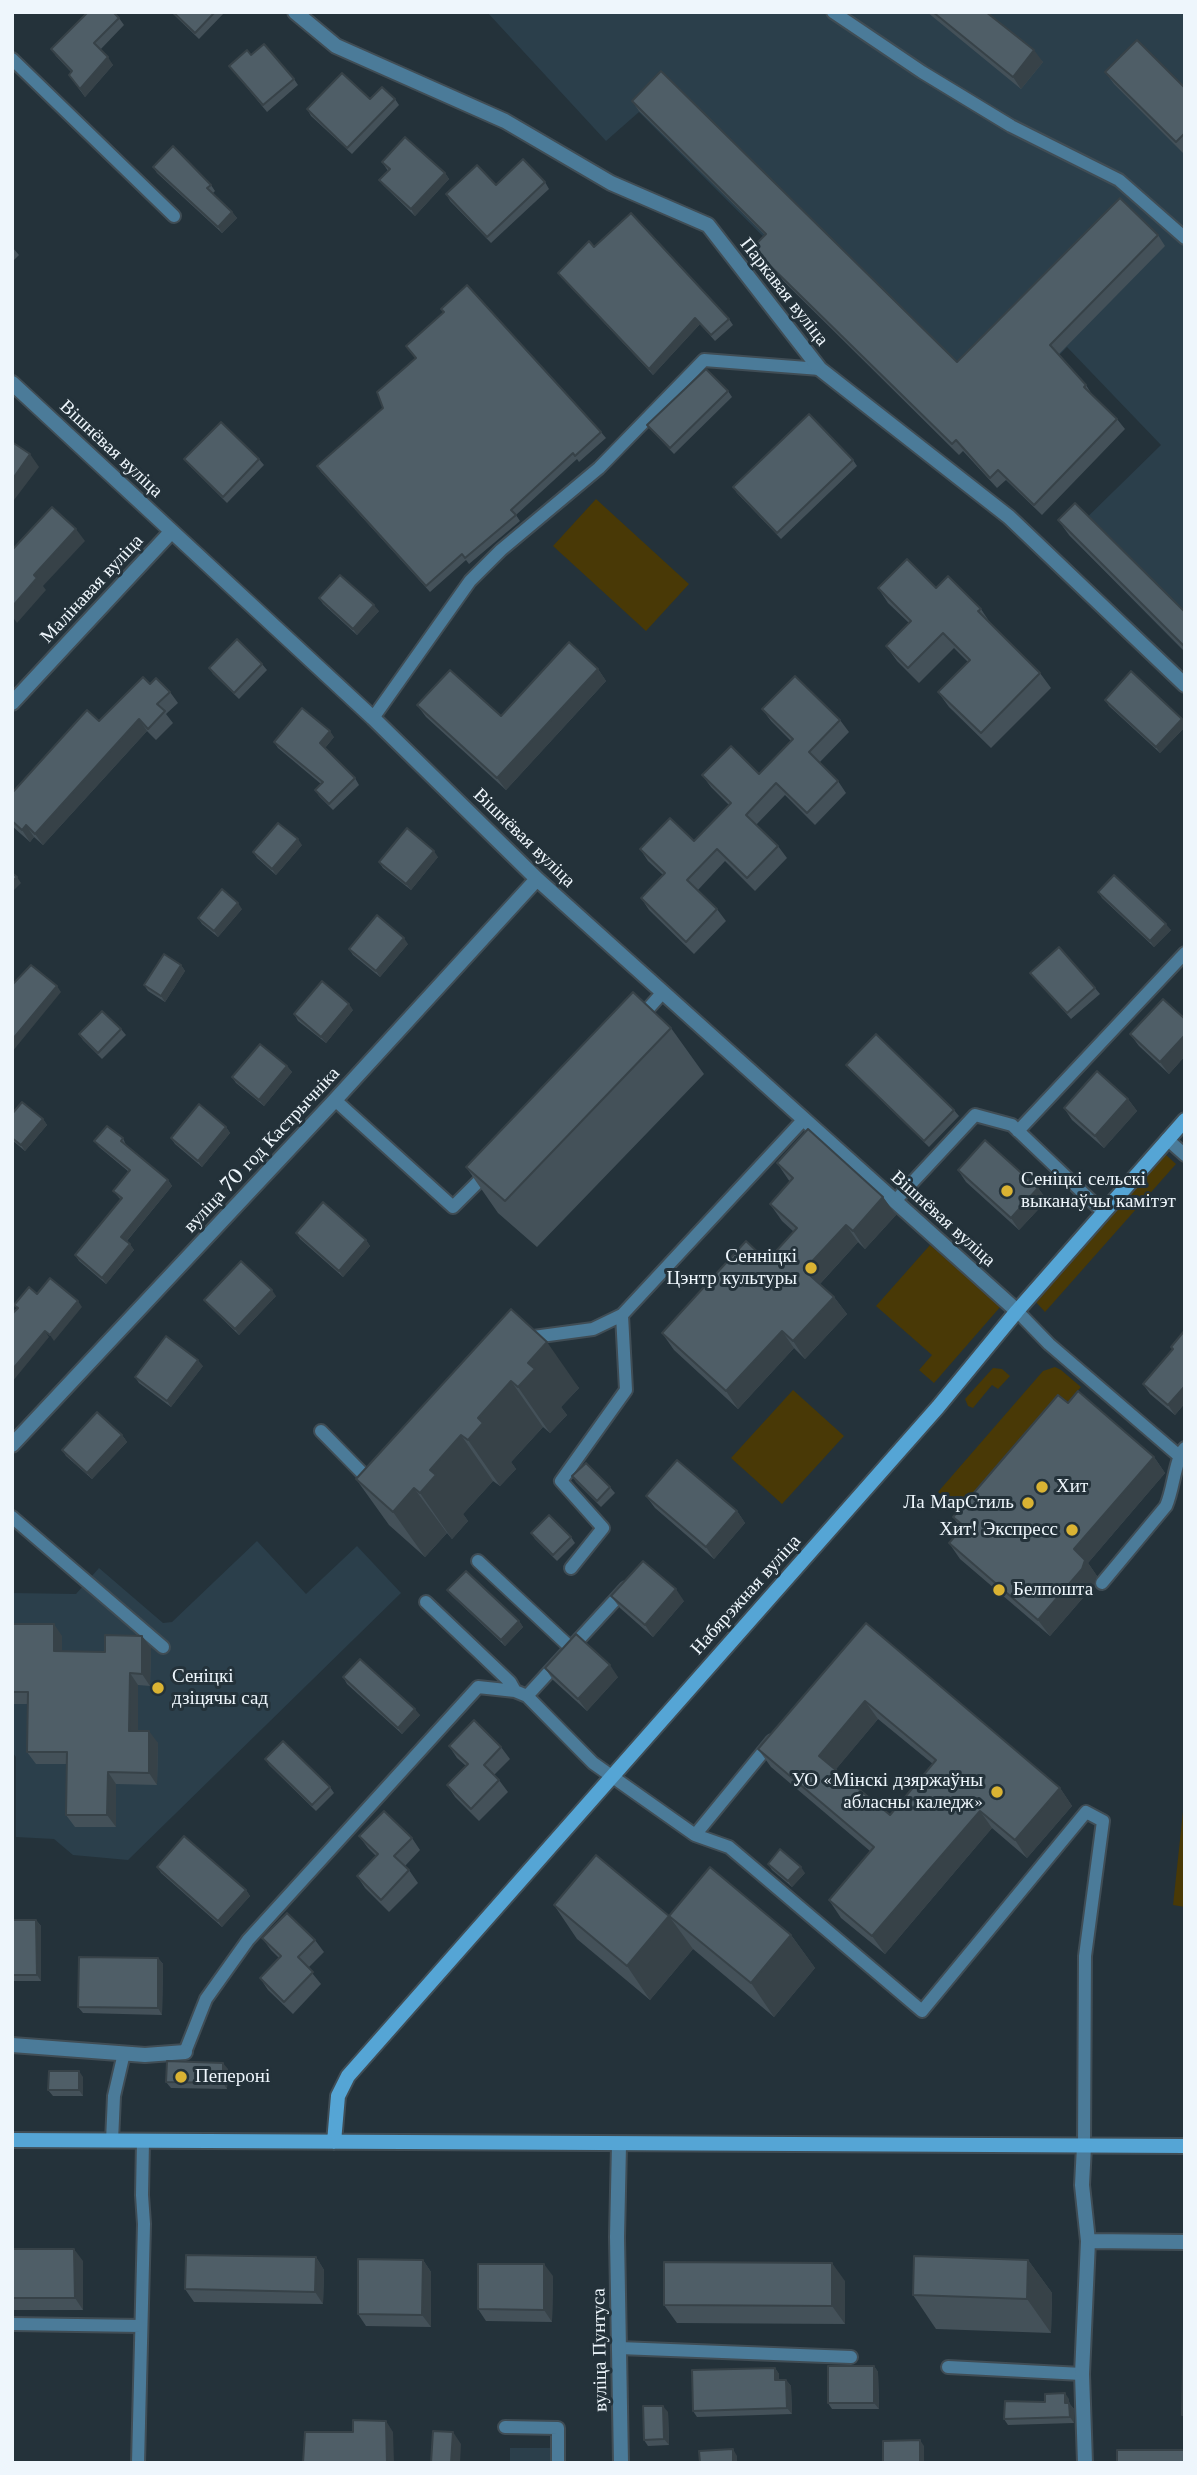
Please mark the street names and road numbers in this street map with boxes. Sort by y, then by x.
street label: Паркавая вуліца [735,233,833,351]
street label: Вішнёвая вуліца [55,395,167,503]
street label: Малінавая вуліца [36,530,148,648]
street label: Вішнёвая вуліца [468,784,580,892]
street label: вуліца 70 год Кастрычніка [179,1062,345,1238]
street label: Вішнёвая вуліца [886,1166,1000,1272]
street label: Набярэжная вуліца [686,1530,806,1660]
street label: вуліца Пунтуса [588,2288,612,2412]

